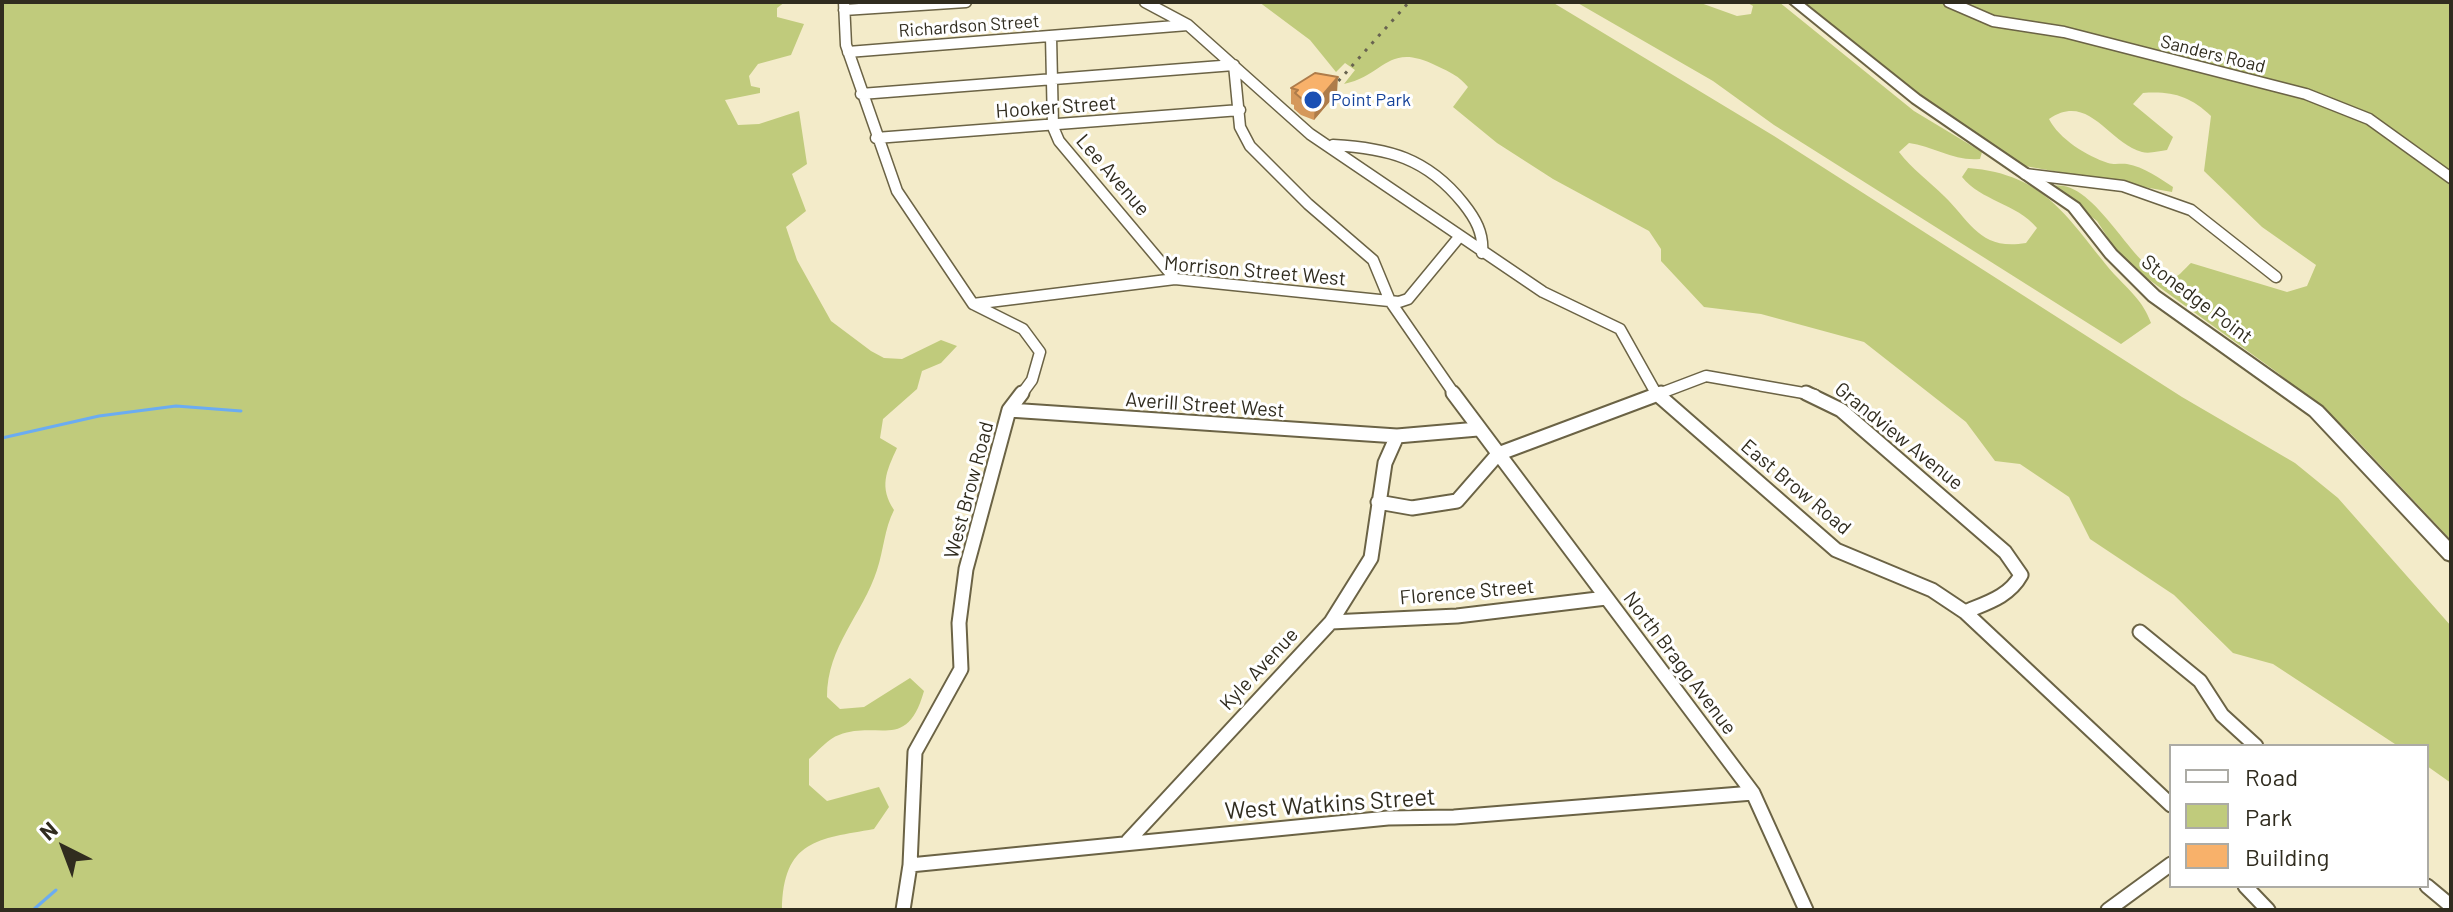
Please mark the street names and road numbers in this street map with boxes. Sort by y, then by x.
street label: Richardson Street [898,10,1040,42]
street label: Sanders Road [2158,31,2268,77]
street label: Hooker Street [995,91,1117,123]
street label: Lee Avenue [1071,129,1155,221]
street label: Stonedge Point [2137,249,2257,349]
street label: Morrison Street West [1163,251,1347,291]
street label: Grandview Avenue [1830,377,1968,495]
street label: Averill Street West [1125,387,1285,423]
street label: West Brow Road [939,419,999,561]
street label: East Brow Road [1736,434,1856,540]
street label: Florence Street [1399,574,1535,610]
street label: North Bragg Avenue [1618,587,1742,739]
street label: Kyle Avenue [1215,623,1303,715]
street label: West Watkins Street [1224,782,1436,826]

